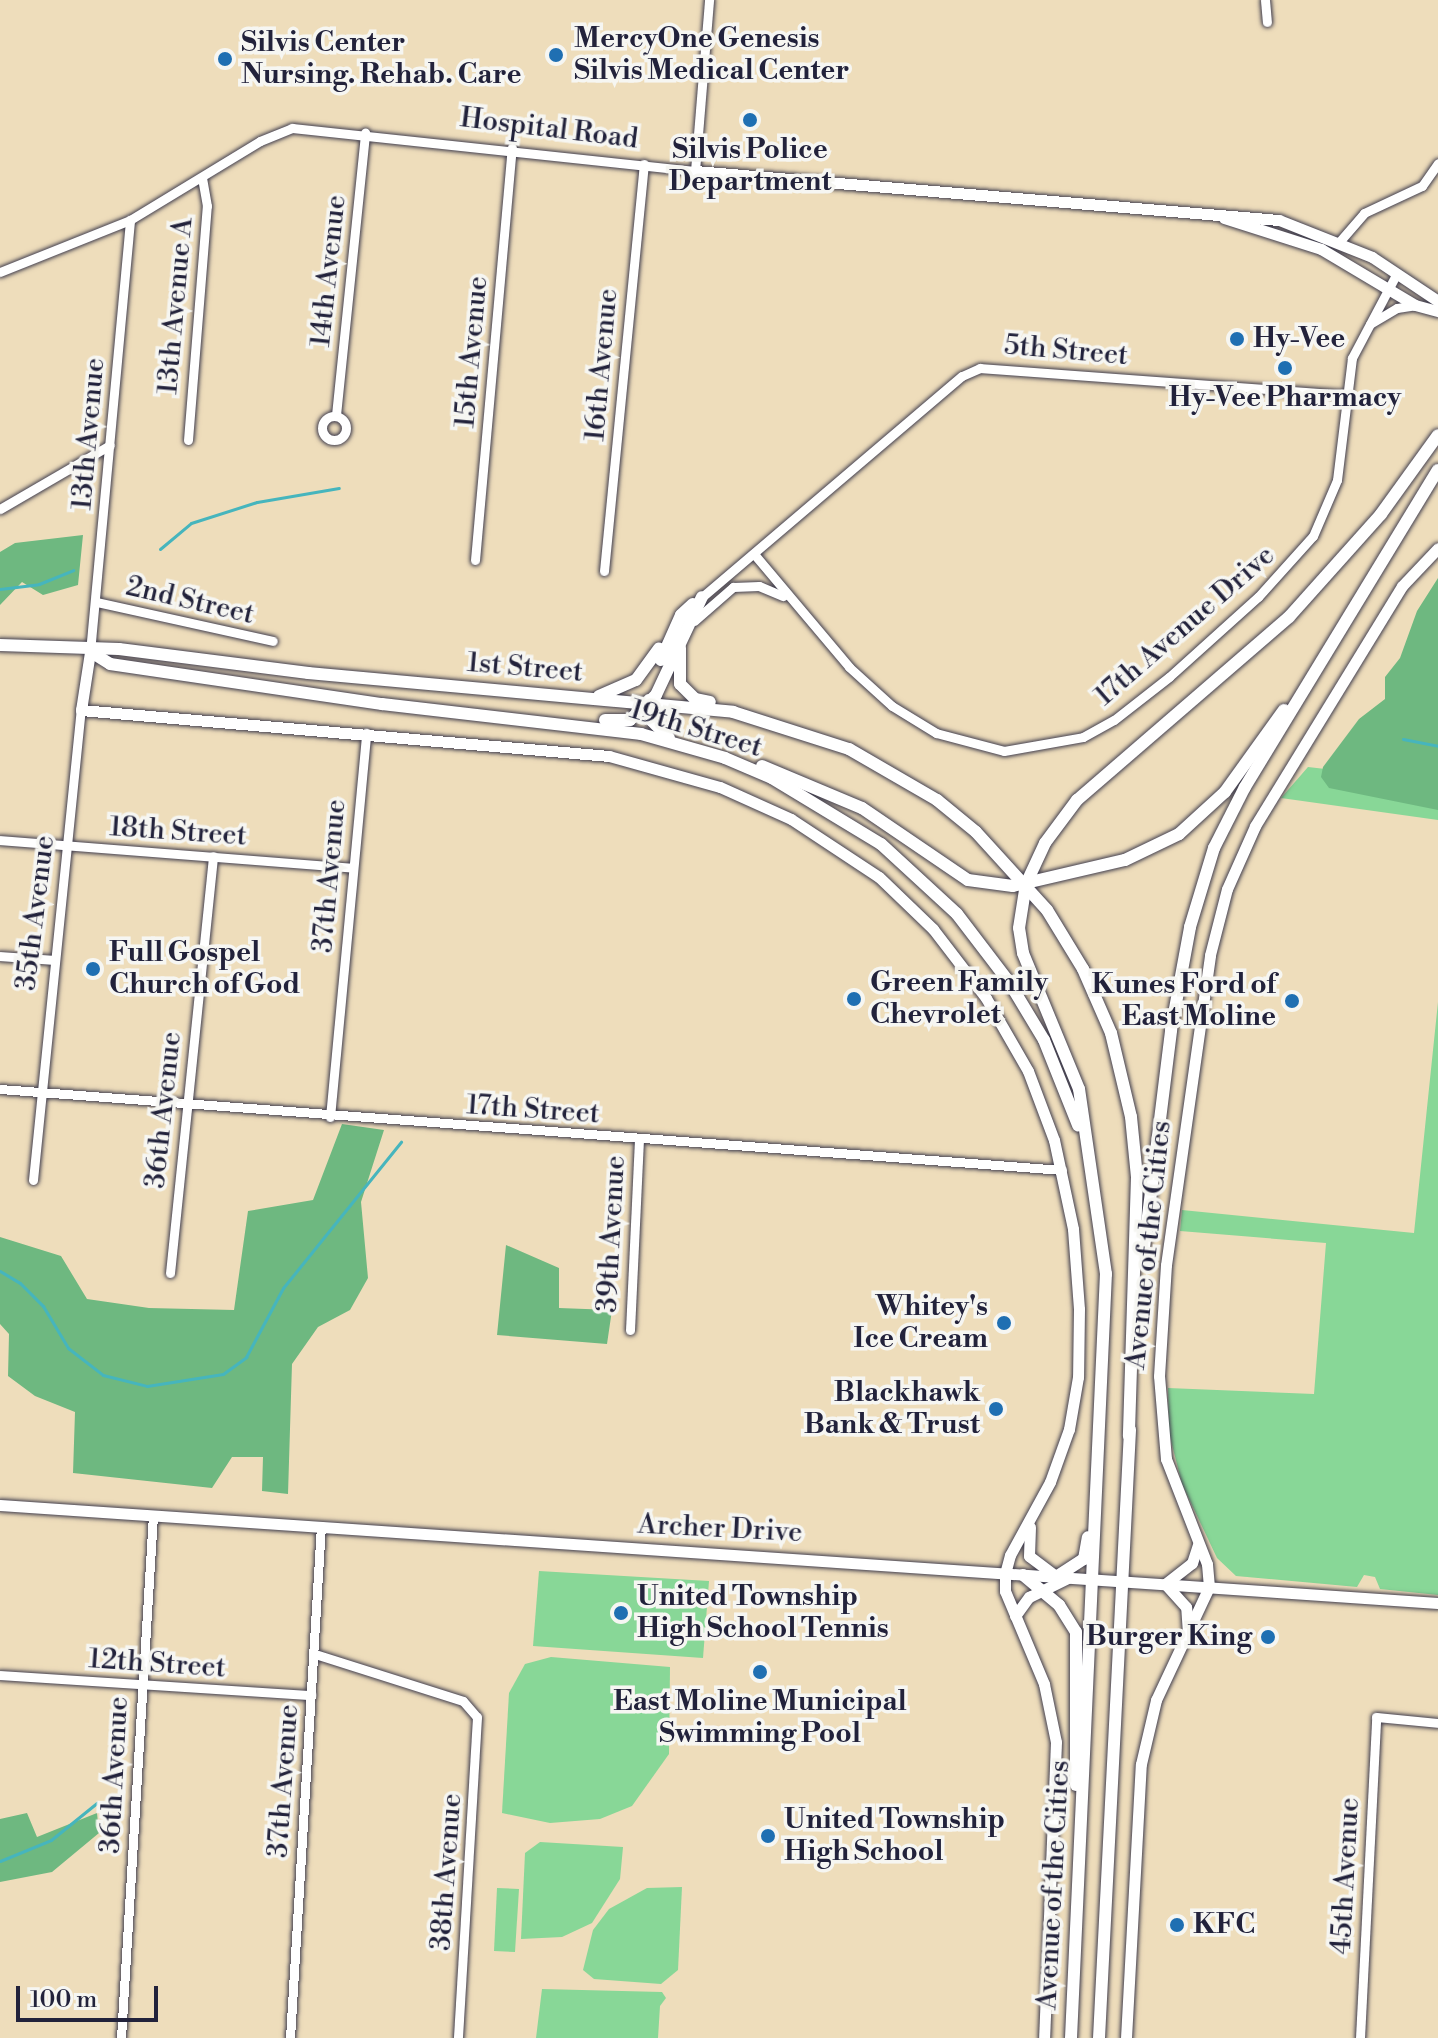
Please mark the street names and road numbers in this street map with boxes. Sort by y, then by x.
street label: Hospital Road [458,101,640,157]
street label: 14th Avenue [304,193,354,349]
street label: 13th Avenue A [152,216,200,396]
street label: 15th Avenue [449,275,495,429]
street label: 16th Avenue [579,287,625,443]
street label: 5th Street [1003,329,1129,373]
street label: 13th Avenue [66,357,112,511]
street label: 17th Avenue Drive [1088,539,1282,713]
street label: 2nd Street [123,570,257,632]
street label: 1st Street [466,646,584,690]
street label: 19th Street [626,693,766,765]
street label: 37th Avenue [307,798,353,954]
street label: 18th Street [108,810,248,854]
street label: 35th Avenue [10,834,62,992]
street label: 36th Avenue [139,1030,189,1190]
street label: 17th Street [465,1089,601,1131]
street label: Avenue of the Cities [1119,1119,1179,1371]
street label: 39th Avenue [591,1155,633,1313]
street label: Archer Drive [637,1508,803,1550]
street label: 12th Street [87,1642,227,1686]
street label: 36th Avenue [94,1696,136,1854]
street label: 37th Avenue [262,1703,306,1859]
street label: Avenue of the Cities [1031,1759,1077,2011]
street label: 38th Avenue [425,1792,469,1952]
street label: 45th Avenue [1325,1797,1367,1955]

